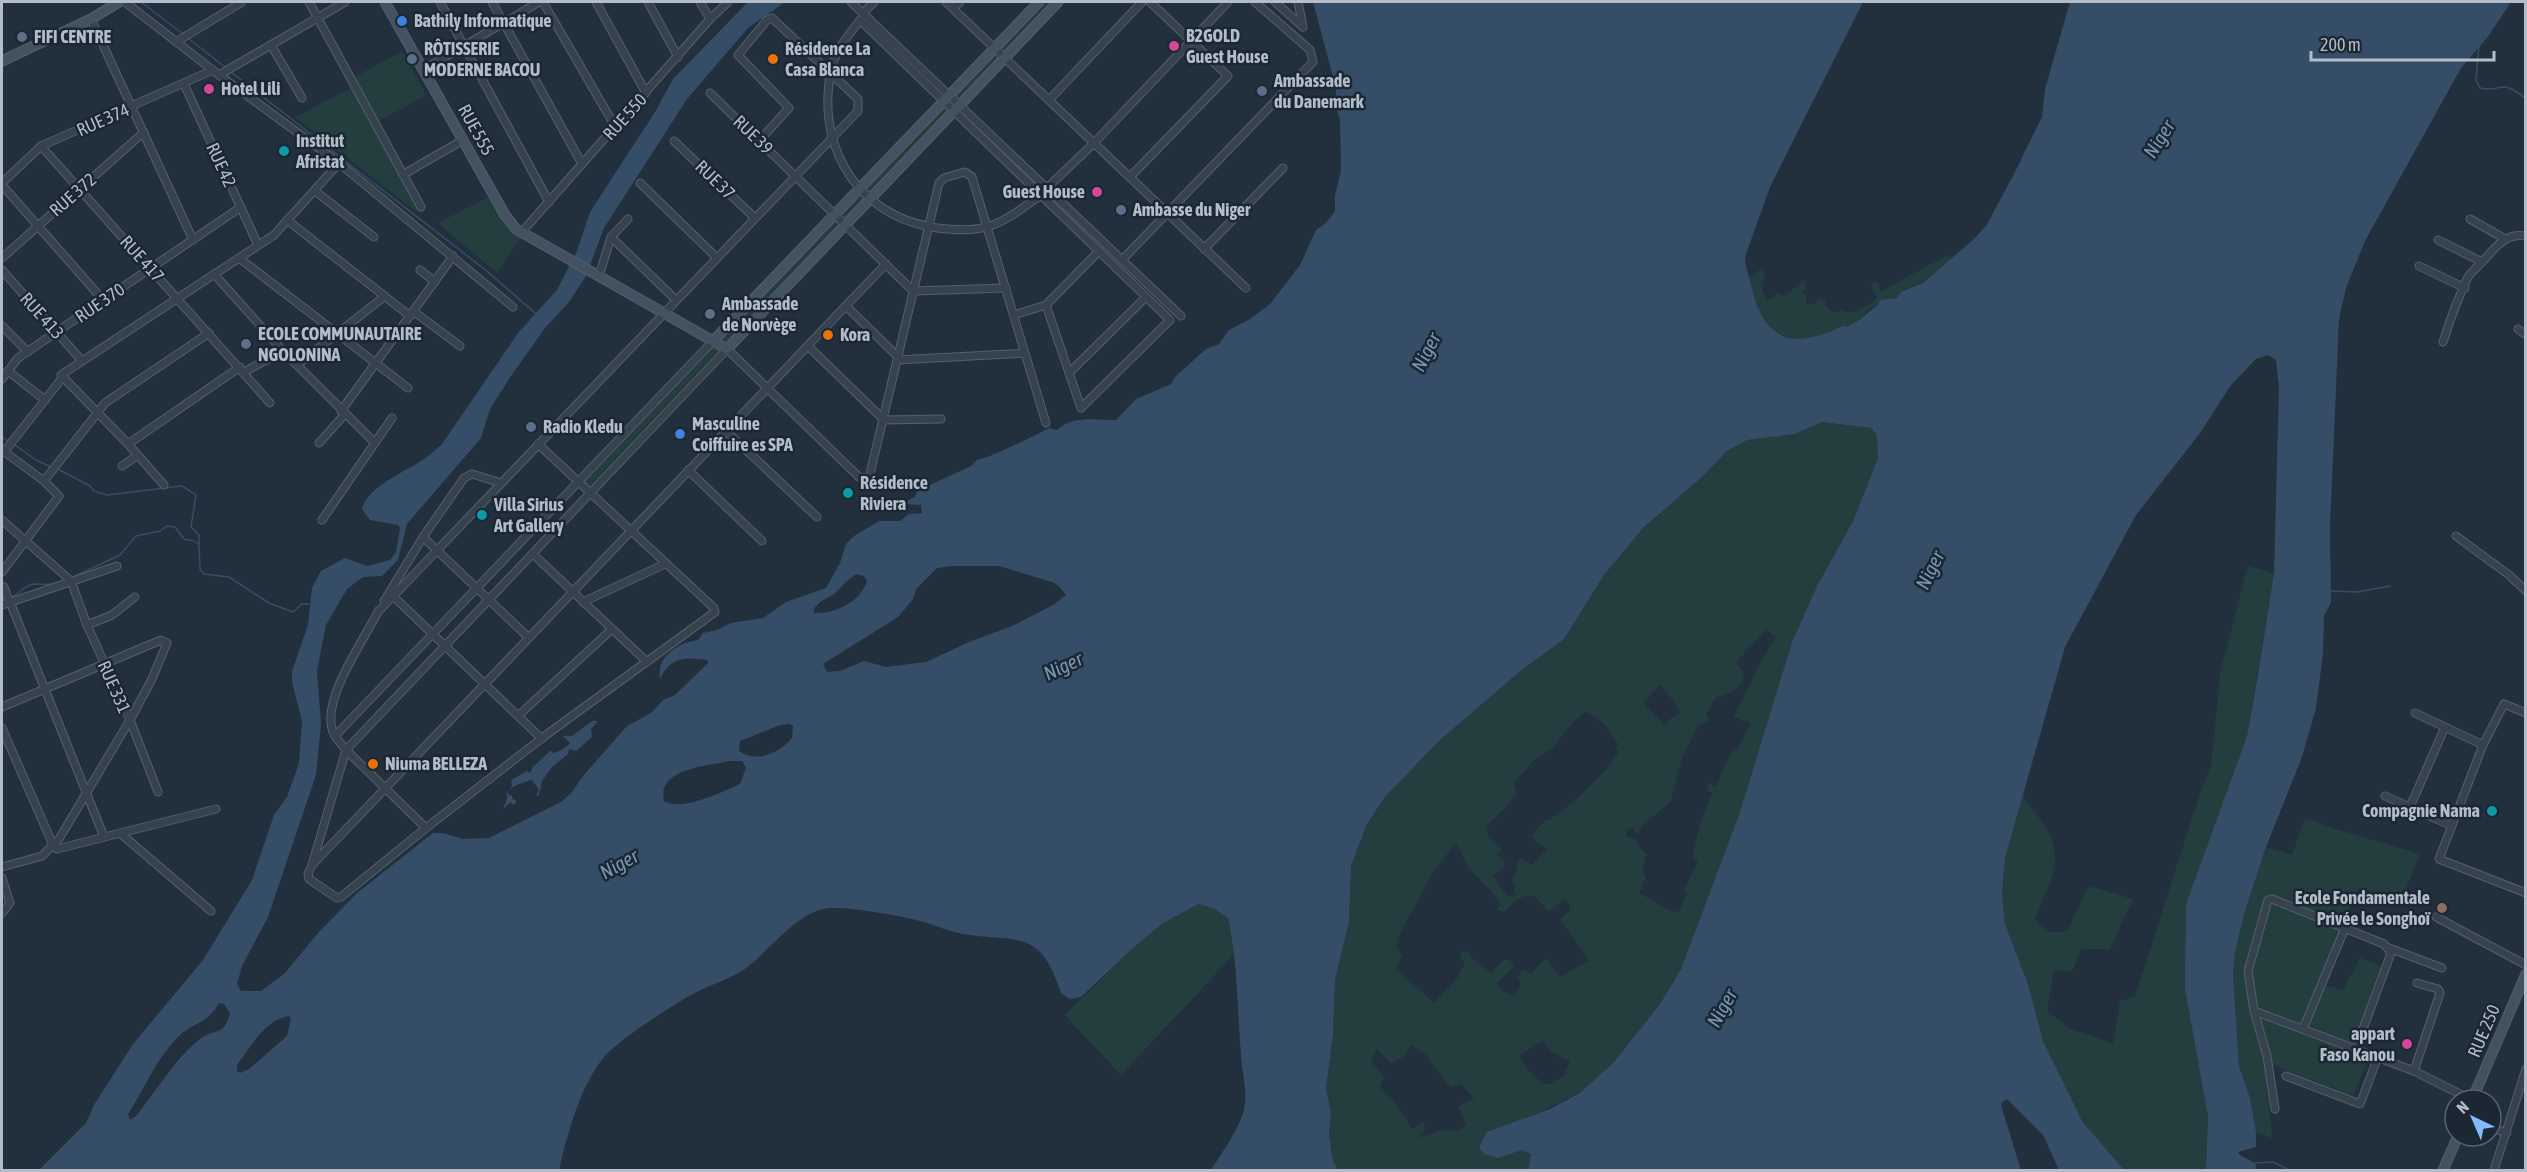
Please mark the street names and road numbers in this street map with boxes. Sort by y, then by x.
street label: RUE 550 [598,89,651,144]
street label: RUE 374 [73,99,132,140]
street label: RUE 555 [454,101,499,159]
street label: RUE 39 [729,111,777,158]
street label: RUE 42 [202,139,241,190]
street label: RUE 37 [691,156,739,203]
street label: RUE 372 [45,169,100,221]
street label: RUE 417 [116,231,169,286]
street label: RUE 370 [71,278,128,327]
street label: RUE 413 [16,288,69,343]
street label: RUE 331 [94,657,135,716]
street label: RUE 250 [2463,1001,2504,1060]

